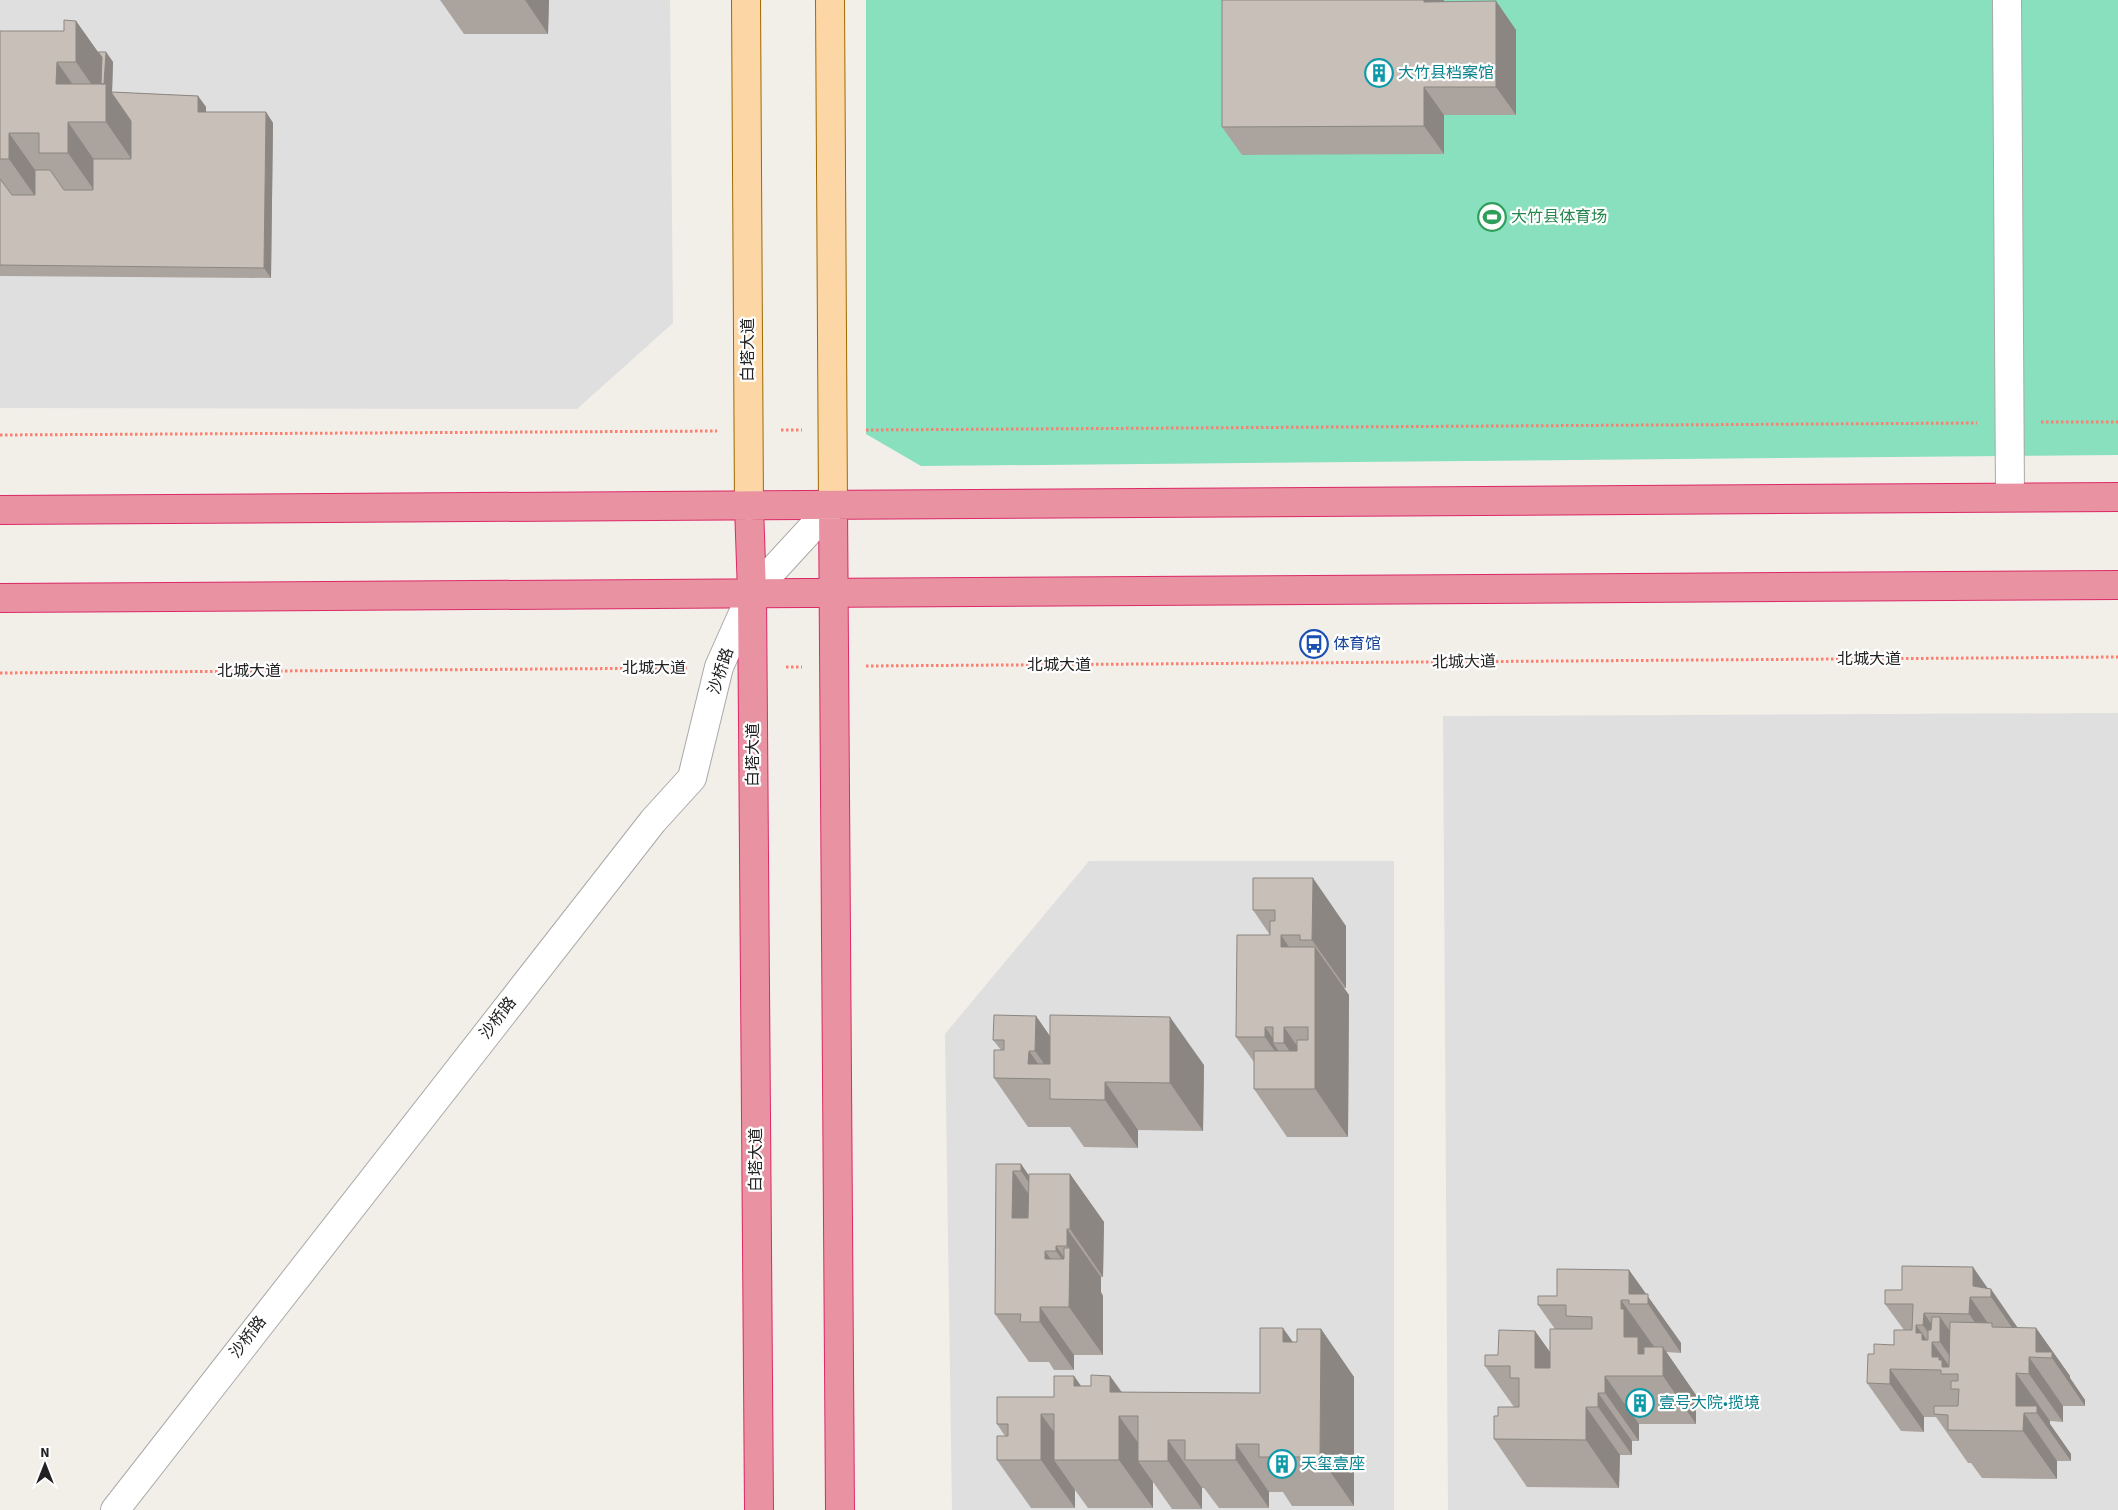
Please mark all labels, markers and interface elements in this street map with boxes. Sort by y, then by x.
building icon: 大竹县档案馆 [1364,58,1394,88]
place label: 大竹县档案馆 [1398,62,1494,84]
sports icon: 大竹县体育场 [1477,202,1507,232]
place label: 大竹县体育场 [1511,206,1607,228]
street label: 白塔大道 [737,318,759,382]
bus stop icon: 体育馆 [1299,629,1329,659]
place label: 体育馆 [1333,633,1381,655]
street label: 沙桥路 [703,645,739,697]
street label: 北城大道 [1837,648,1901,670]
street label: 北城大道 [1432,650,1496,674]
street label: 北城大道 [1027,654,1091,676]
street label: 北城大道 [622,657,686,679]
street label: 北城大道 [217,660,281,682]
street label: 白塔大道 [742,723,764,787]
street label: 沙桥路 [475,992,521,1044]
street label: 白塔大道 [745,1128,767,1192]
street label: 沙桥路 [225,1311,271,1363]
building icon: 壹号大院•揽境 [1625,1388,1655,1418]
place label: 壹号大院•揽境 [1659,1392,1760,1414]
north arrow [20,1440,70,1490]
text: N [40,1443,50,1463]
building icon: 天玺壹座 [1267,1449,1297,1479]
place label: 天玺壹座 [1301,1453,1365,1475]

